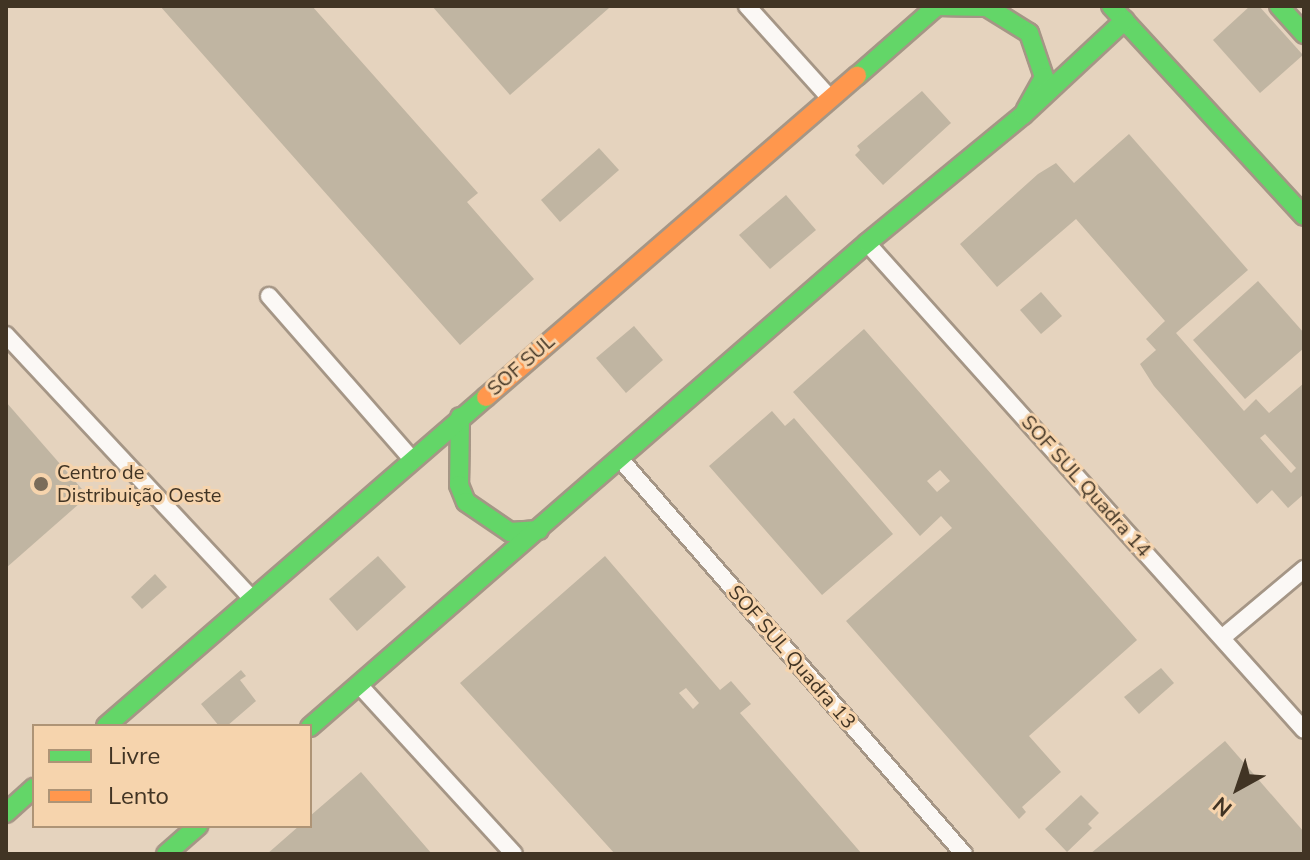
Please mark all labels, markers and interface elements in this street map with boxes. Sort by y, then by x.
street label: SOF SUL [482,329,560,401]
street label: SOF SUL Quadra 14 [1016,410,1156,562]
place label: Centro de Distribuição Oeste [57,460,221,507]
marker: Centro de Distribuição Oeste [32,475,50,493]
street label: SOF SUL Quadra 13 [723,580,861,734]
legend [32,724,312,828]
text: Livre [108,740,160,772]
north arrow [1198,748,1278,828]
text: Lento [108,780,169,812]
text: N [1207,790,1239,823]

